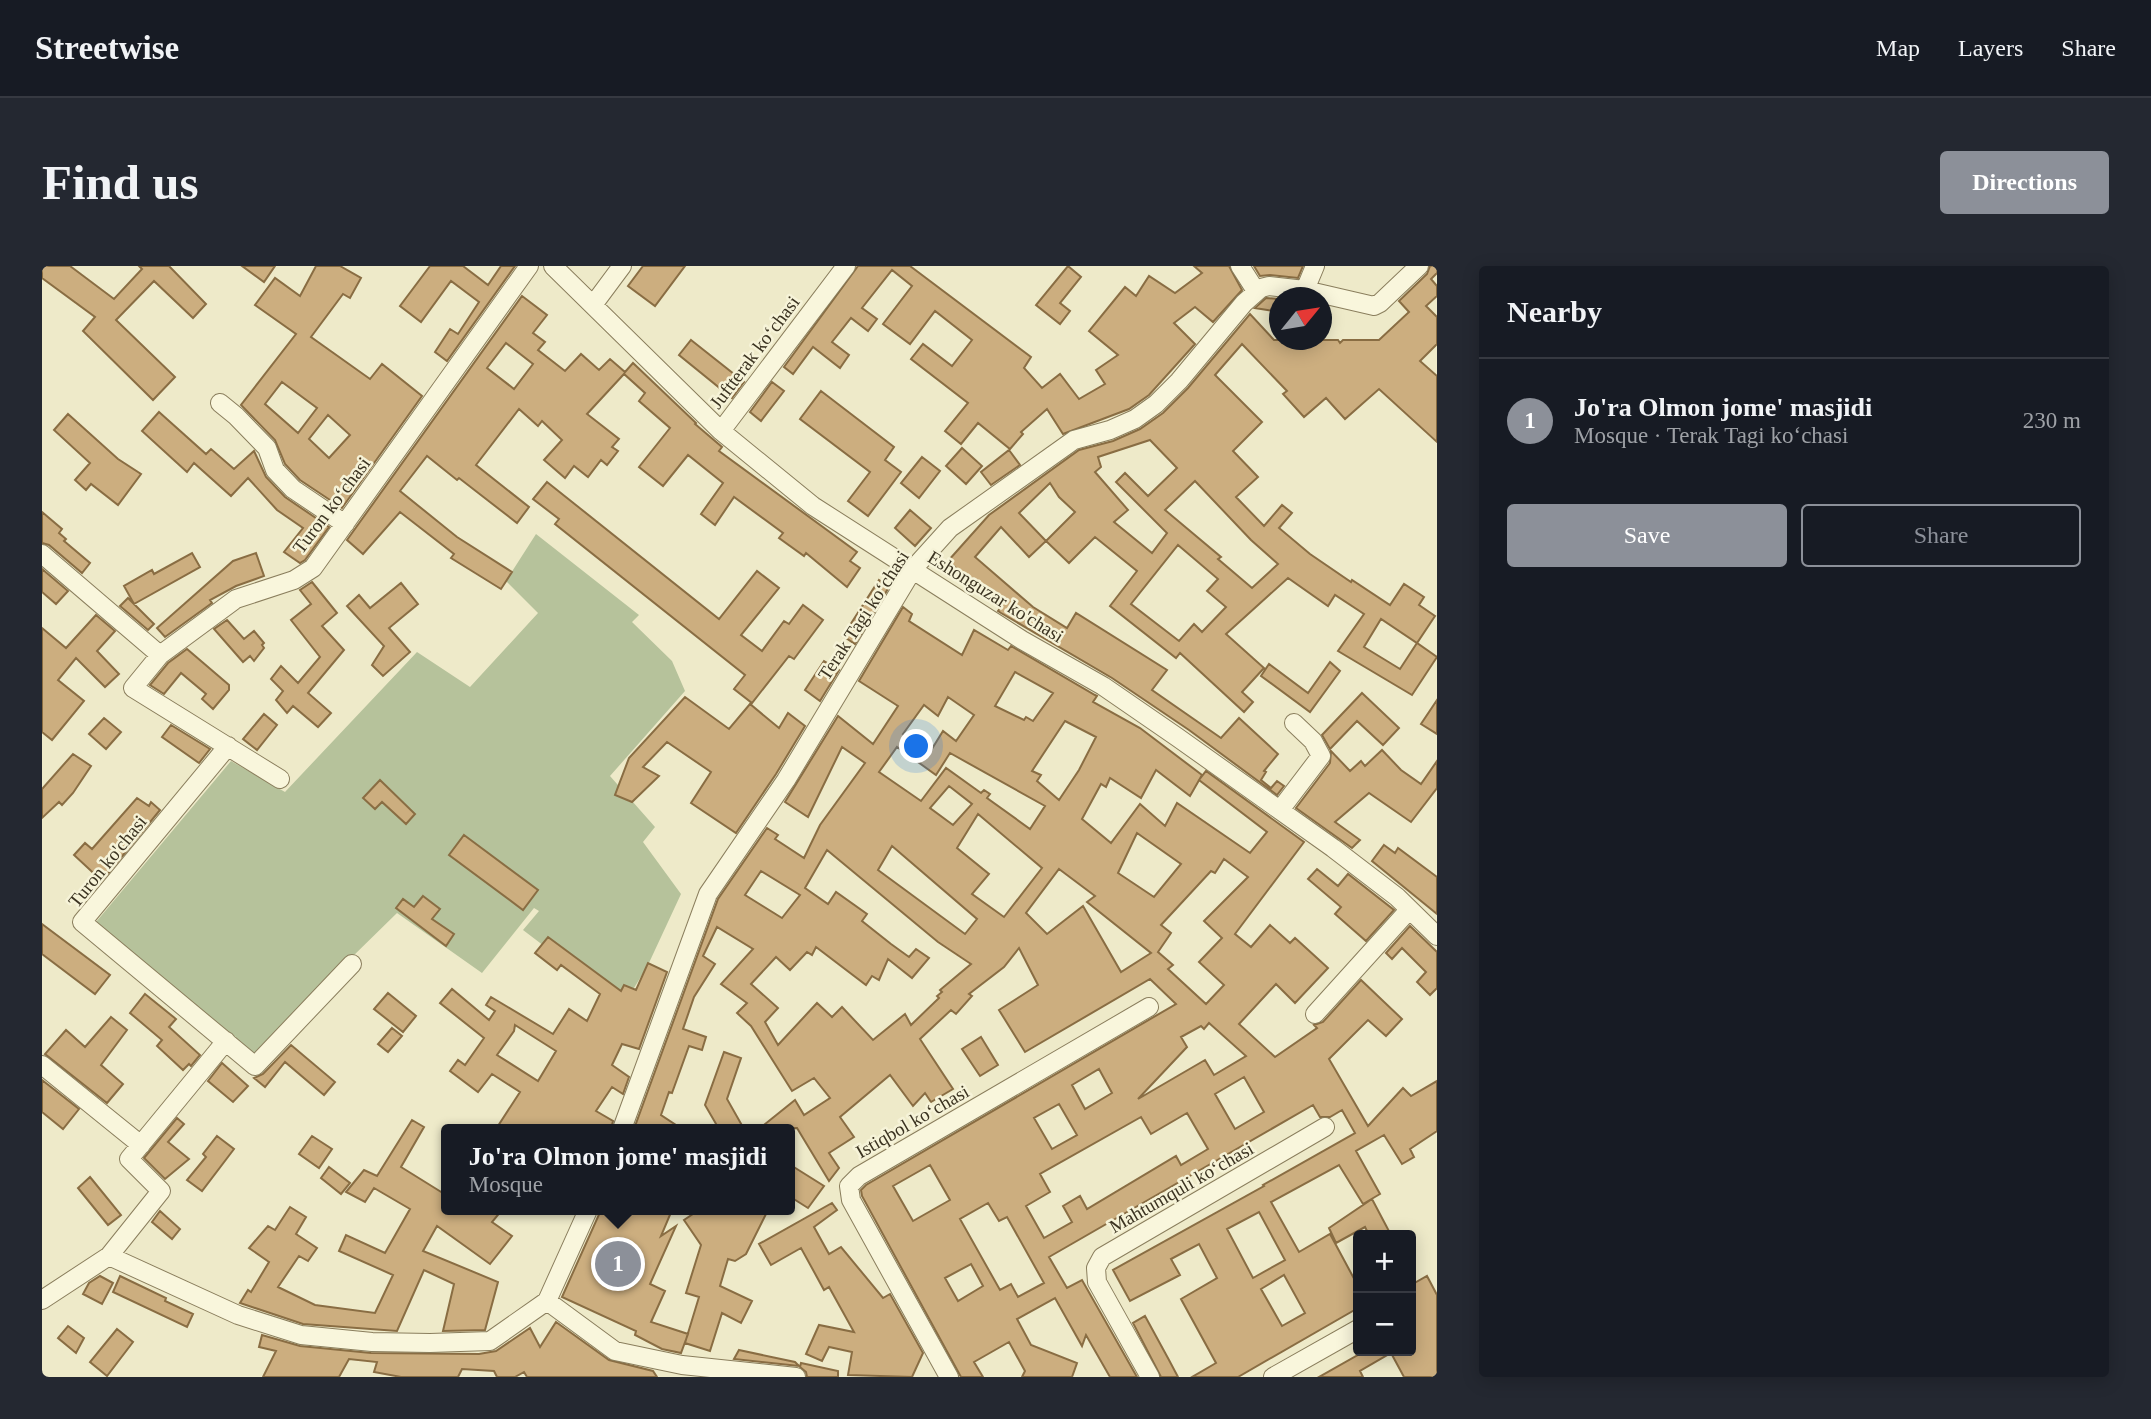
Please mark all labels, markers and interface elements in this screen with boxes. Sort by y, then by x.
text: Streetwise [35,30,179,66]
text: Map [1876,35,1920,61]
text: Layers [1958,35,2023,61]
text: Share [2061,35,2116,61]
button: Directions [1940,151,2109,214]
text: Find us [42,155,199,210]
north arrow [1269,287,1332,350]
street label: Juftterak koʻchasi [705,292,804,413]
text: Nearby [1507,295,1602,328]
text: Jo'ra Olmon jome' masjidi [1574,393,1872,422]
text: 1 [1524,408,1536,433]
text: 230 m [2023,408,2081,433]
text: Mosque · Terak Tagi koʻchasi [1574,423,1848,448]
street label: Turon koʻchasi [288,453,374,557]
button: Save [1507,504,1787,567]
button: Share [1801,504,2081,567]
street label: Eshonguzar ko'chasi [924,546,1067,647]
street label: Terak Tagi koʻchasi [814,547,913,684]
your location [899,729,933,763]
street label: Turon ko'chasi [64,811,151,911]
street label: Istiqbol koʻchasi [852,1081,973,1162]
popup [441,1124,795,1215]
street label: Mahtumquli koʻchasi [1105,1138,1257,1237]
text: Jo'ra Olmon jome' masjidi [469,1142,767,1171]
text: Mosque [469,1172,543,1197]
map controls [1353,1230,1416,1356]
button: + [1353,1230,1416,1293]
pin: 1 [595,1238,641,1290]
button: − [1353,1293,1416,1356]

